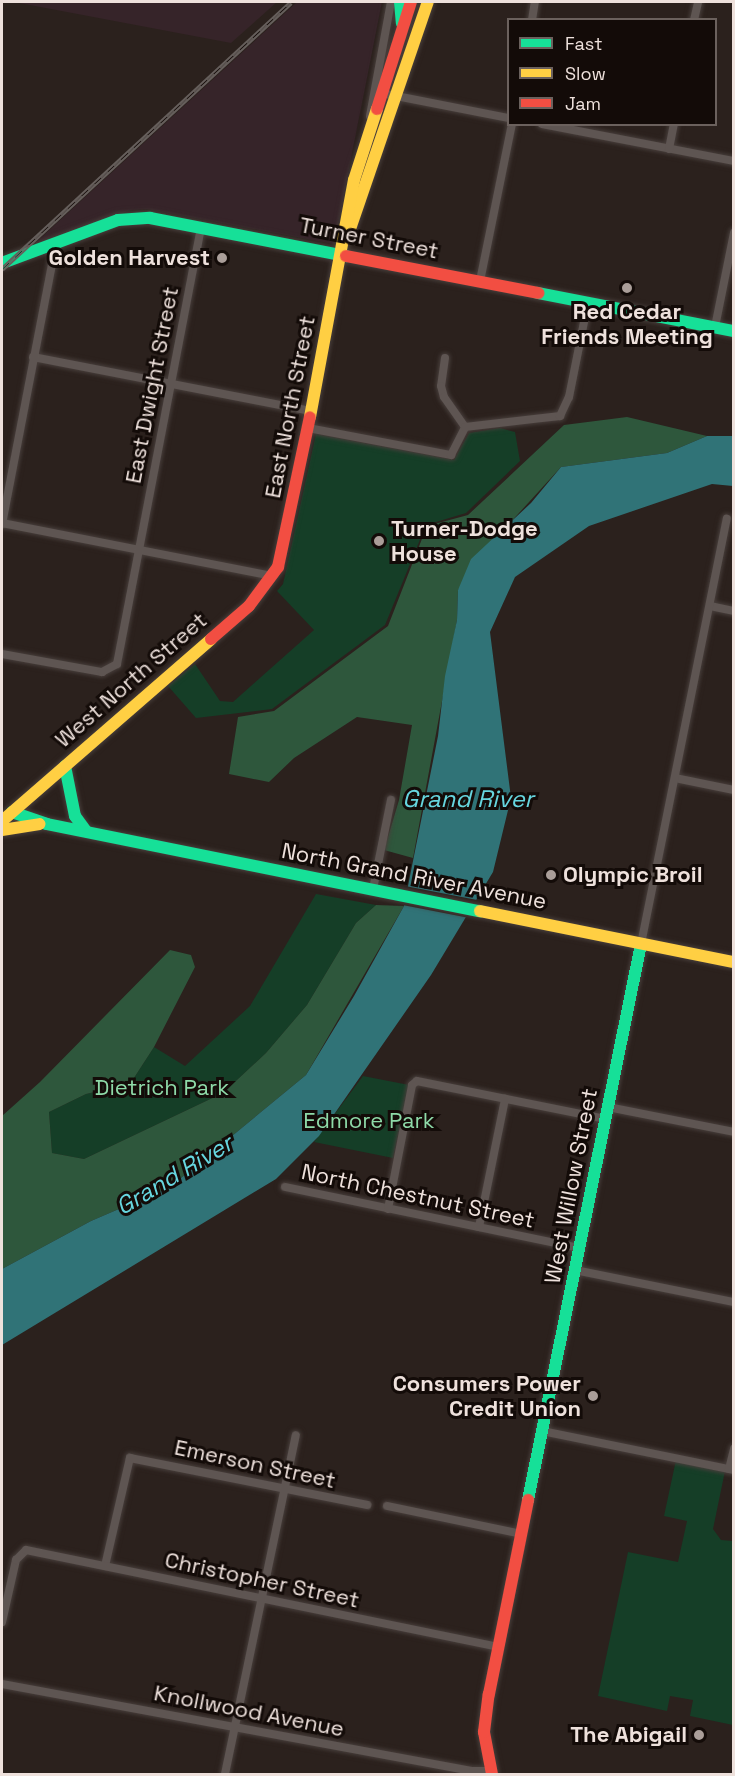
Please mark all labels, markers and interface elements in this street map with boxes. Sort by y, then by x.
legend [507,18,717,126]
text: Fast [565,32,602,55]
text: Slow [565,62,606,85]
text: Jam [565,92,601,115]
street label: Turner Street [297,212,441,264]
place label: Golden Harvest [49,245,210,271]
marker: Golden Harvest [215,251,229,265]
marker: Red Cedar Friends Meeting [620,281,634,295]
street label: East Dwight Street [120,284,184,486]
place label: Red Cedar Friends Meeting [541,298,713,350]
street label: East North Street [259,314,321,500]
place label: Turner-Dodge House [391,515,538,566]
marker: Turner-Dodge House [372,534,386,548]
street label: West North Street [50,607,212,753]
water label: Grand River [402,785,534,813]
street label: North Grand River Avenue [279,837,549,915]
place label: Olympic Broil [563,862,703,888]
marker: Olympic Broil [544,868,558,882]
park label: Dietrich Park [95,1075,229,1101]
street label: West Willow Street [539,1086,603,1286]
park label: Edmore Park [303,1108,435,1134]
water label: Grand River [110,1129,238,1221]
street label: North Chestnut Street [299,1158,537,1234]
place label: Consumers Power Credit Union [393,1370,581,1422]
marker: Consumers Power Credit Union [586,1389,600,1403]
street label: Emerson Street [172,1434,338,1494]
street label: Christopher Street [163,1547,361,1613]
street label: Knollwood Avenue [152,1680,346,1742]
place label: The Abigail [570,1722,687,1748]
marker: The Abigail [692,1728,706,1742]

